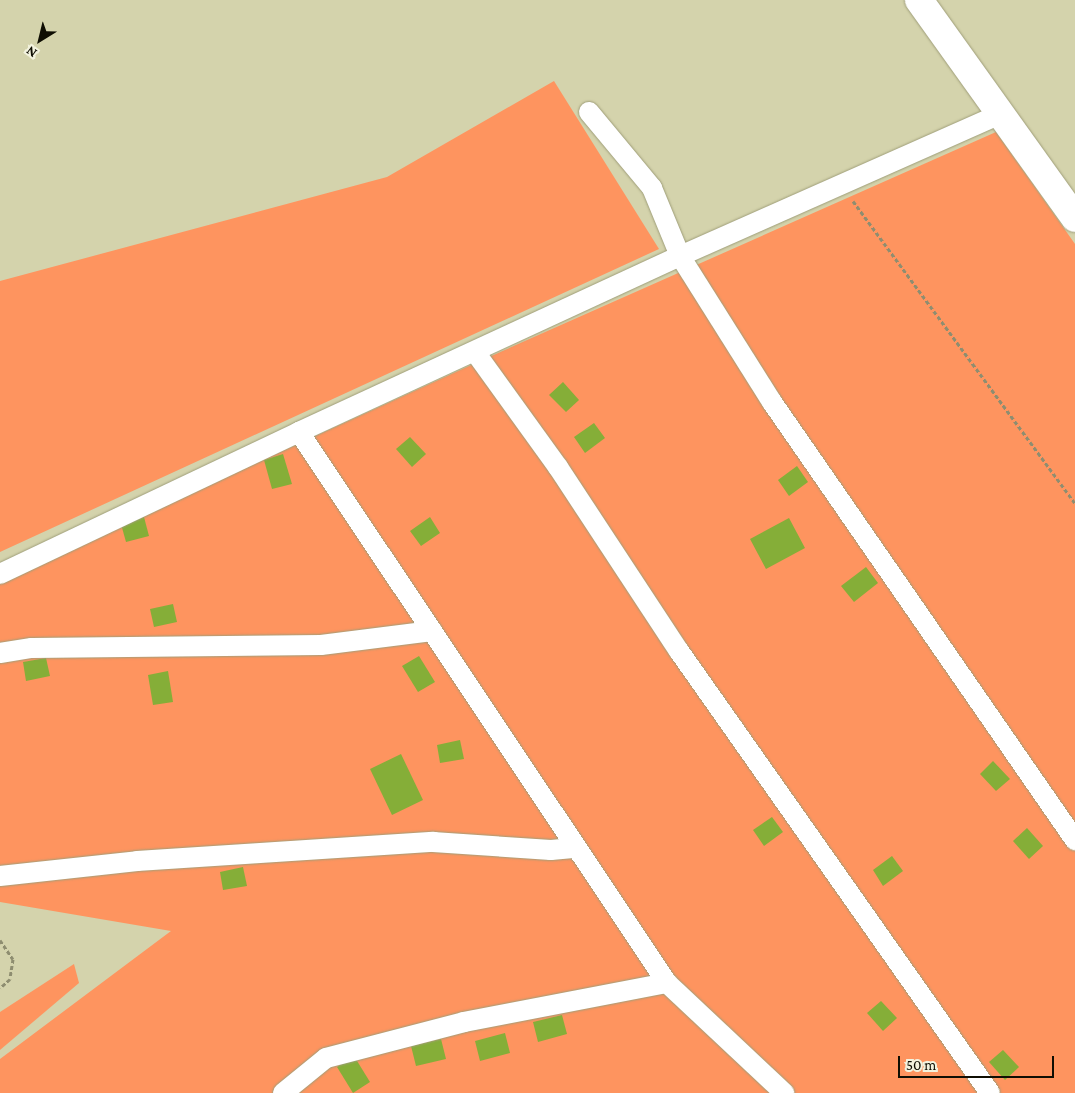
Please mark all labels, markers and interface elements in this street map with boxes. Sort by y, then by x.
north arrow [15,15,65,65]
text: N [23,43,40,61]
scale bar [900,1046,1056,1078]
text: 50 m [906,1057,936,1073]

